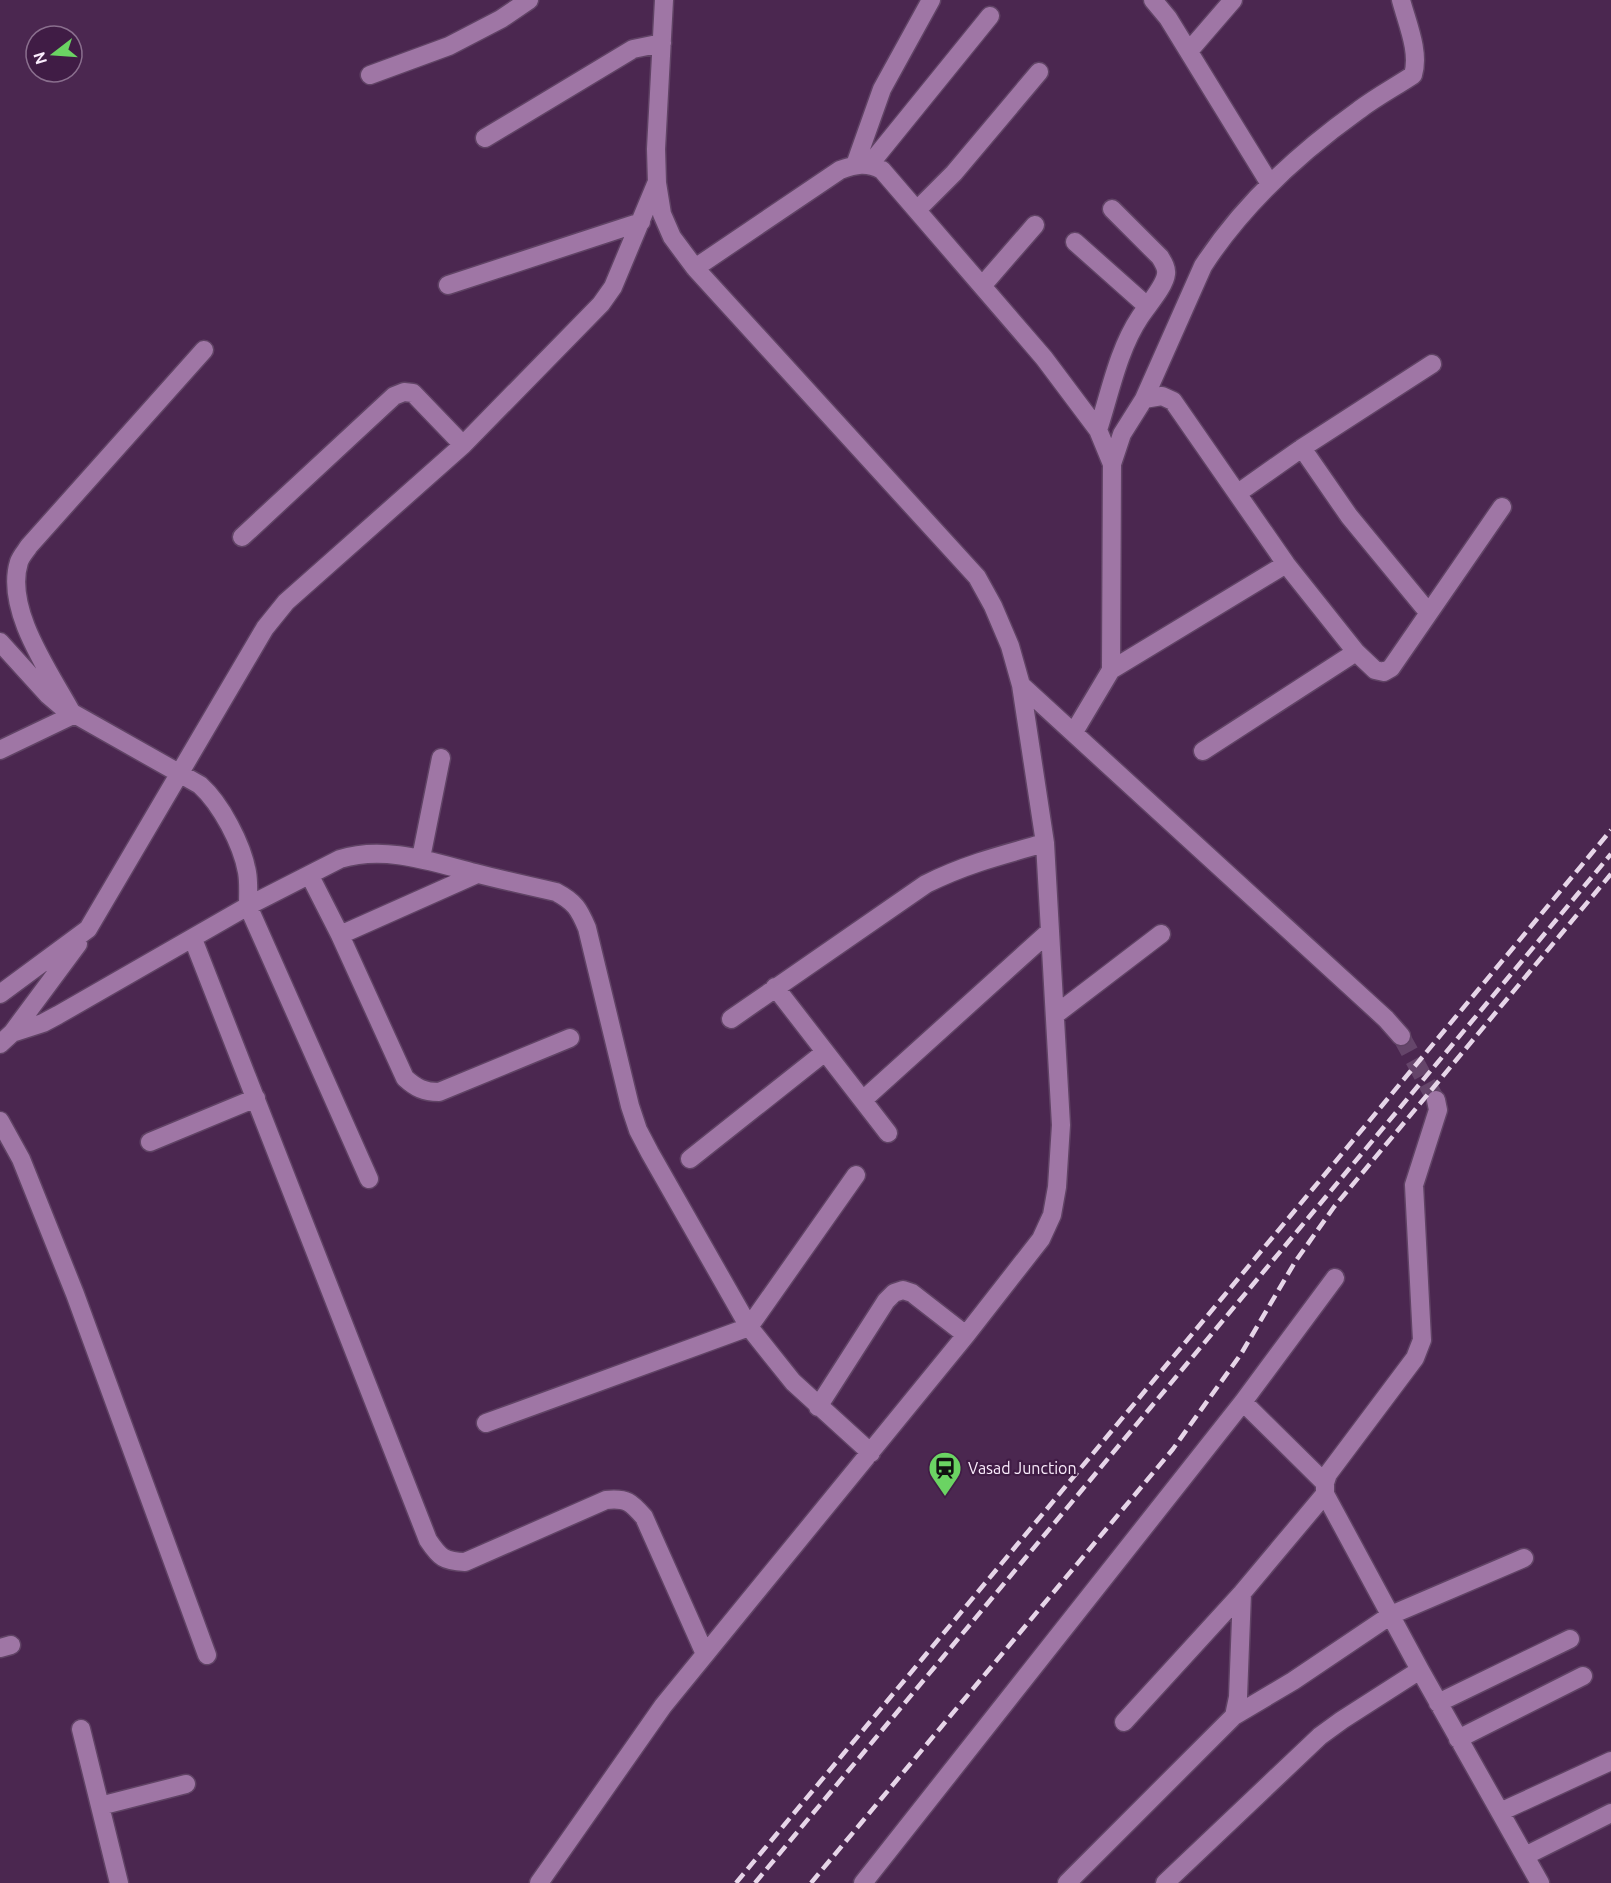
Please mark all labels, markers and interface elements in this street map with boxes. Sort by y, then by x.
north arrow [24,24,84,84]
text: N [29,50,50,67]
station icon: Vasad Junction [927,1450,963,1497]
place label: Vasad Junction [968,1459,1077,1477]

